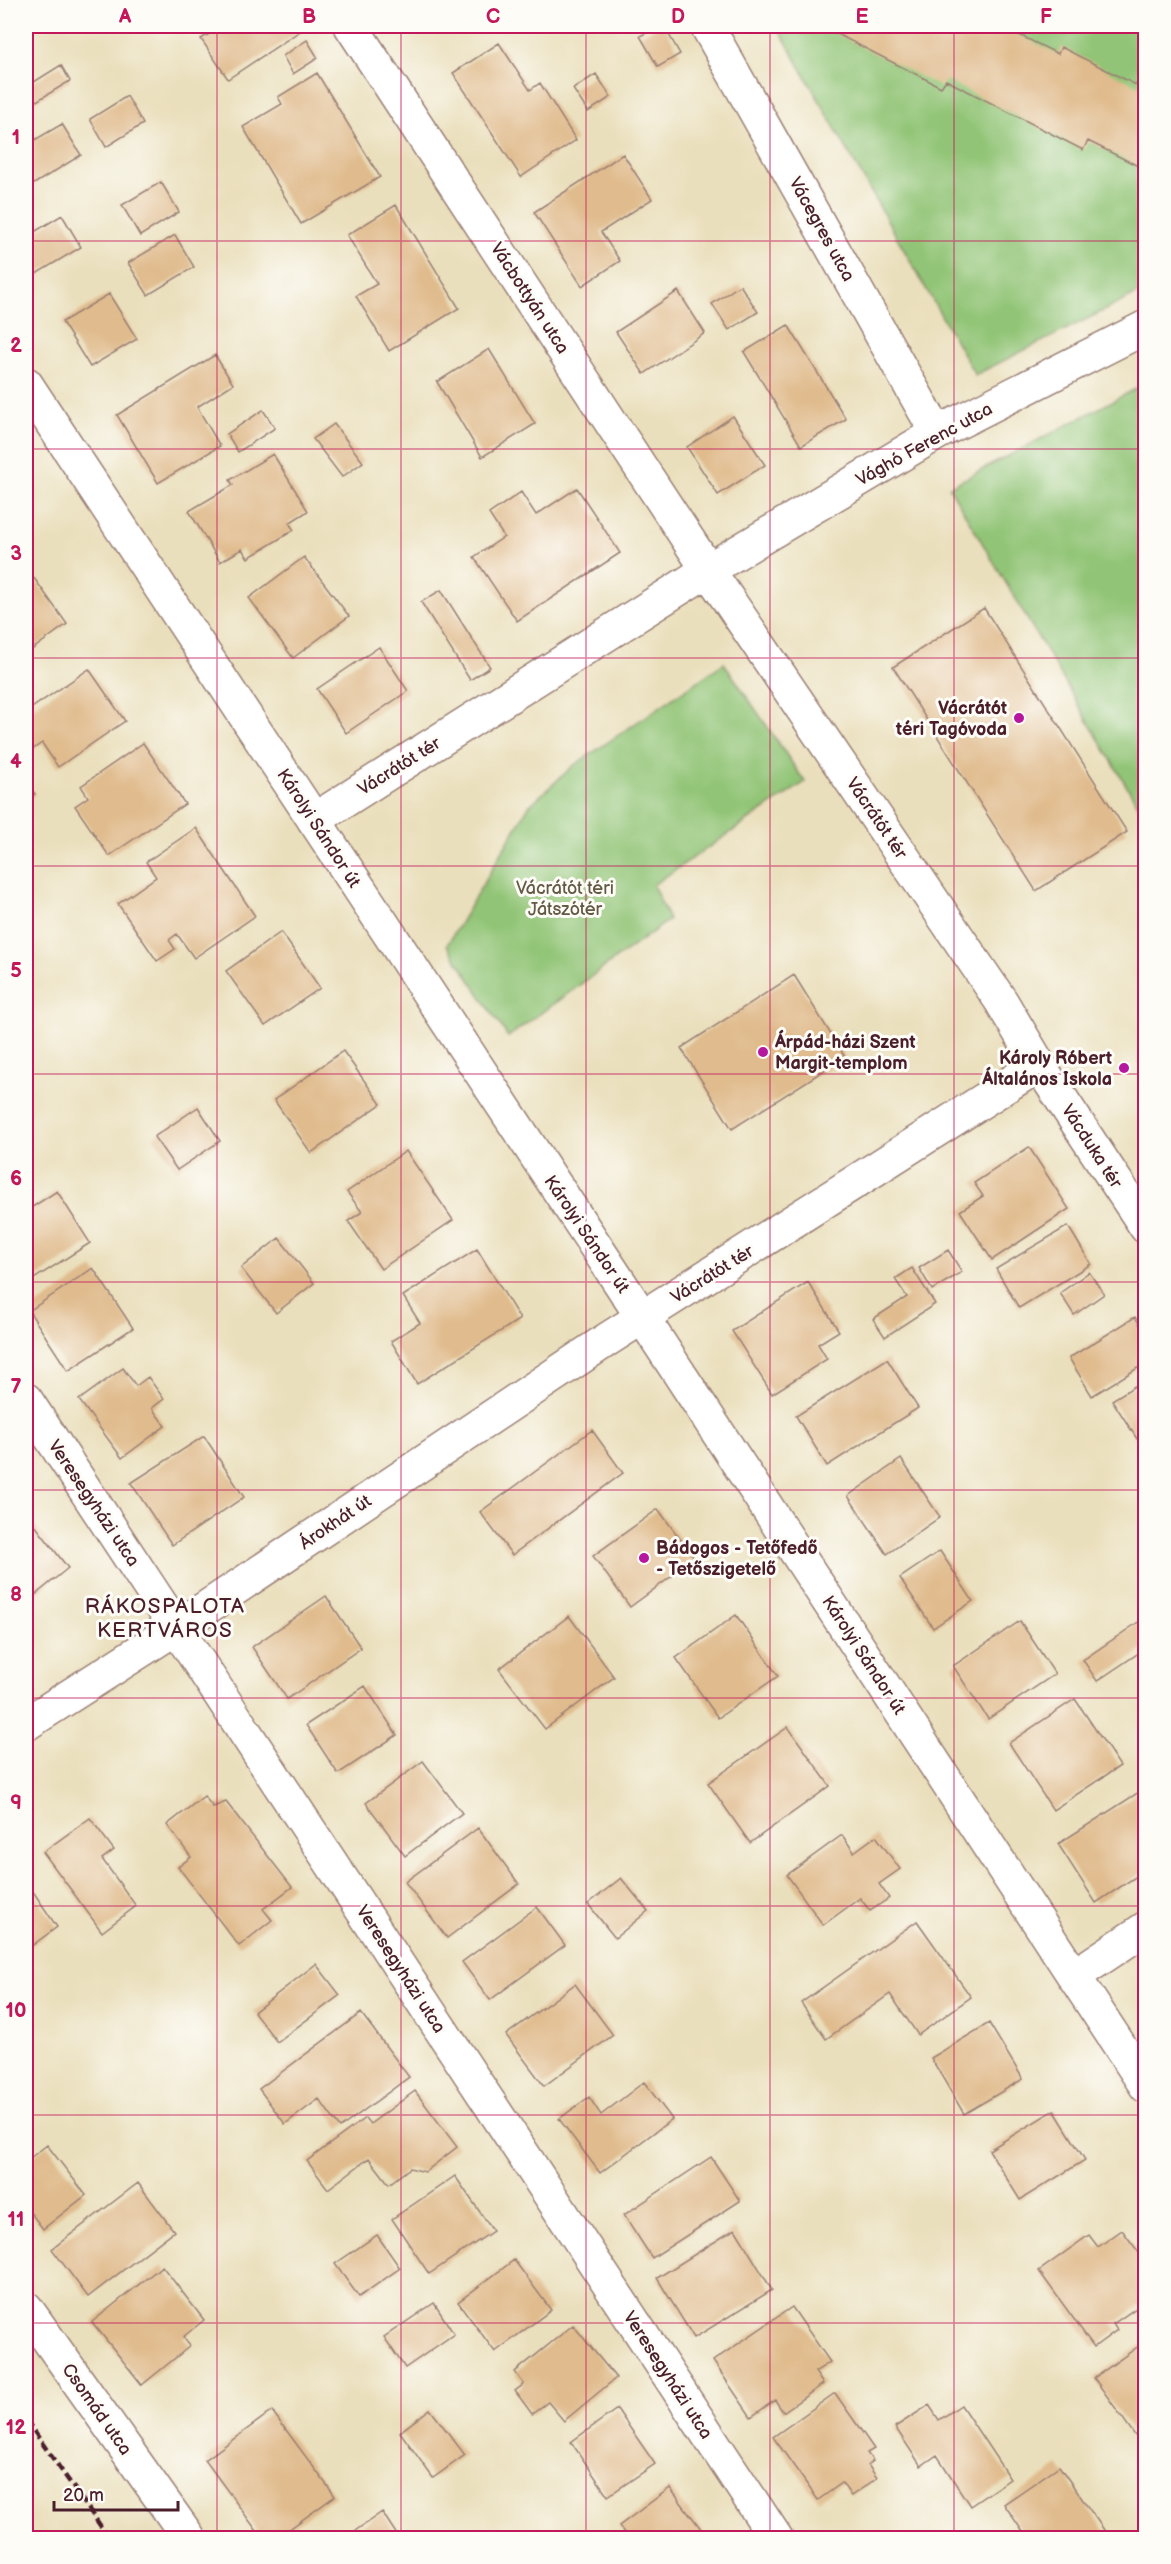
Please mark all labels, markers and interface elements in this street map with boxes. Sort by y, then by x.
text: A [118,5,132,29]
text: B [302,5,316,29]
text: C [486,5,500,29]
text: D [671,5,685,29]
text: E [856,5,869,29]
text: F [1040,5,1052,29]
text: 1 [12,126,20,150]
street label: Vácegres utca [784,173,859,285]
street label: Vácbottyán utca [486,239,573,358]
text: 2 [10,334,22,358]
street label: Vághó Ferenc utca [853,398,996,491]
text: 3 [10,542,22,566]
place label: Vácrátót téri Tagóvoda [895,698,1007,740]
marker: Vácrátót téri Tagóvoda [1012,711,1026,725]
street label: Vácrátót tér [354,732,445,800]
text: 4 [10,750,22,774]
street label: Károlyi Sándor út [272,765,365,892]
street label: Vácrátót tér [842,774,912,863]
park label: Vácrátót téri Játszótér [516,878,614,920]
text: 5 [10,959,22,983]
place label: Árpád-házi Szent Margit-templom [774,1029,915,1074]
marker: Árpád-házi Szent Margit-templom [756,1045,770,1059]
place label: Károly Róbert Általános Iskola [981,1048,1112,1090]
marker: Károly Róbert Általános Iskola [1117,1061,1131,1075]
street label: Vácduka tér [1057,1100,1127,1193]
text: 6 [10,1167,22,1191]
street label: Károlyi Sándor út [539,1171,634,1297]
street label: Vácrátót tér [667,1240,758,1308]
text: 7 [10,1375,22,1399]
street label: Veresegyházi utca [44,1436,144,1570]
street label: Árokhát út [294,1489,376,1554]
place label: Bádogos - Tetőfedő - Tetőszigetelő [656,1538,818,1580]
marker: Bádogos - Tetőfedő - Tetőszigetelő [637,1551,651,1565]
text: 8 [10,1583,22,1607]
street label: Károlyi Sándor út [817,1592,910,1719]
district label: RÁKOSPALOTA KERTVÁROS [85,1594,245,1643]
text: 9 [10,1791,22,1815]
street label: Veresegyházi utca [351,1902,450,2037]
text: 10 [6,1999,26,2023]
text: 11 [8,2208,24,2232]
street label: Veresegyházi utca [618,2308,717,2443]
street label: Csomád utca [57,2359,136,2459]
text: 12 [6,2416,26,2440]
scale bar [54,2474,178,2512]
text: 20 m [63,2485,104,2506]

